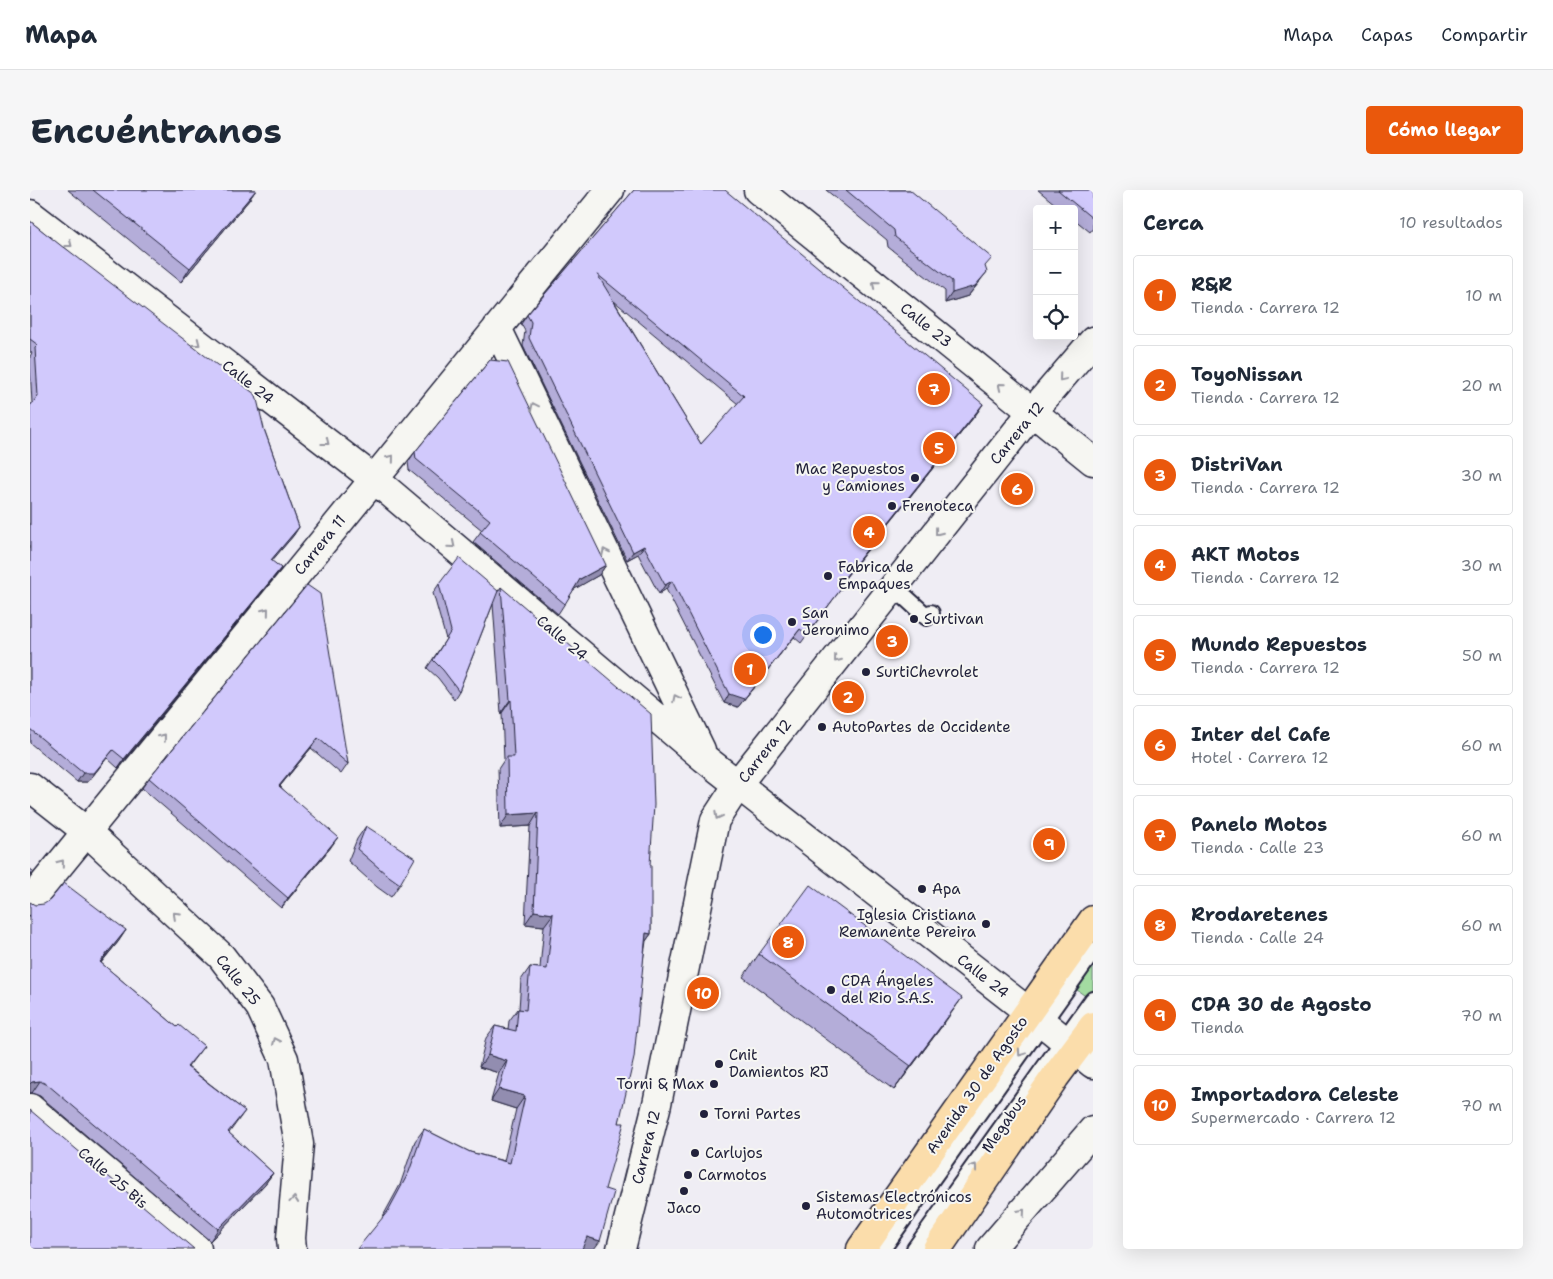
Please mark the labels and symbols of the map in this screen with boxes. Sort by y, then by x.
one-way arrow [63,238,72,246]
one-way arrow [871,280,880,289]
street label: Calle 23 [896,298,956,352]
one-way arrow [191,337,201,346]
street label: Calle 24 [218,355,278,409]
pin: 7 [918,370,950,408]
one-way arrow [1059,372,1067,381]
one-way arrow [998,383,1007,391]
street label: Carrera 12 [985,397,1049,469]
one-way arrow [530,402,540,411]
pin: 5 [923,429,955,467]
one-way arrow [320,436,330,445]
one-way arrow [385,455,393,464]
place label: Mac Repuestos y Camiones [796,459,905,496]
pin: 6 [1001,470,1033,508]
marker: Mac Repuestos y Camiones [909,472,921,484]
place label: Frenoteca [902,496,974,516]
marker: Frenoteca [886,500,898,512]
street label: Carrera 11 [290,511,350,579]
pin: 4 [853,513,885,551]
one-way arrow [936,526,944,535]
one-way arrow [446,539,455,547]
one-way arrow [601,548,611,557]
place label: Fabrica de Empaques [838,557,914,594]
marker: Fabrica de Empaques [822,570,834,582]
place label: San Jeronimo [802,603,869,640]
one-way arrow [260,608,268,617]
place label: Surtivan [924,609,984,629]
street label: Calle 24 [532,611,592,665]
marker: Surtivan [908,613,920,625]
marker: San Jeronimo [786,616,798,628]
your location [750,622,776,648]
pin: 3 [876,622,908,660]
pin: 1 [734,650,766,688]
one-way arrow [835,653,843,662]
place label: SurtiChevrolet [876,662,979,682]
marker: SurtiChevrolet [860,666,872,678]
pin: 2 [832,678,864,716]
one-way arrow [671,694,682,703]
street label: Carrera 12 [734,715,796,787]
place label: AutoPartes de Occidente [832,717,1011,737]
marker: AutoPartes de Occidente [816,721,828,733]
one-way arrow [158,734,166,743]
one-way arrow [714,811,724,820]
pin: 9 [1033,825,1065,863]
one-way arrow [55,860,63,869]
place label: Apa [932,879,961,899]
marker: Apa [916,883,928,895]
place label: Iglesia Cristiana Remanente Pereira [839,905,977,942]
one-way arrow [173,912,182,921]
marker: Iglesia Cristiana Remanente Pereira [980,918,992,930]
pin: 8 [772,923,804,961]
street label: Calle 24 [953,949,1013,1003]
street label: Calle 25 [211,950,265,1010]
place label: CDA Ángeles del Rio S.A.S. [841,970,934,1008]
pin: 10 [687,974,719,1012]
marker: CDA Ángeles del Rio S.A.S. [825,984,837,996]
street label: Avenida 30 de Agosto [922,1012,1032,1158]
one-way arrow [271,1037,282,1046]
place label: Cnit Damientos RJ [729,1045,829,1082]
one-way arrow [1018,1047,1027,1057]
marker: Cnit Damientos RJ [713,1058,725,1070]
place label: Torni & Max [617,1074,704,1094]
marker: Torni & Max [708,1078,720,1090]
street label: Megabus [977,1091,1031,1157]
place label: Torni Partes [714,1104,801,1124]
street label: Carrera 12 [627,1108,665,1186]
marker: Torni Partes [698,1108,710,1120]
street label: Calle 25 Bis [74,1143,152,1213]
place label: Carlujos [705,1143,763,1163]
marker: Carlujos [689,1147,701,1159]
one-way arrow [968,1163,977,1172]
place label: Carmotos [698,1165,767,1185]
marker: Carmotos [682,1169,694,1181]
marker: Jaco [678,1185,690,1197]
place label: Sistemas Electrónicos Automotrices [816,1187,972,1224]
one-way arrow [288,1196,299,1204]
place label: Jaco [667,1198,701,1218]
marker: Sistemas Electrónicos Automotrices [800,1200,812,1212]
one-way arrow [1016,1209,1025,1218]

